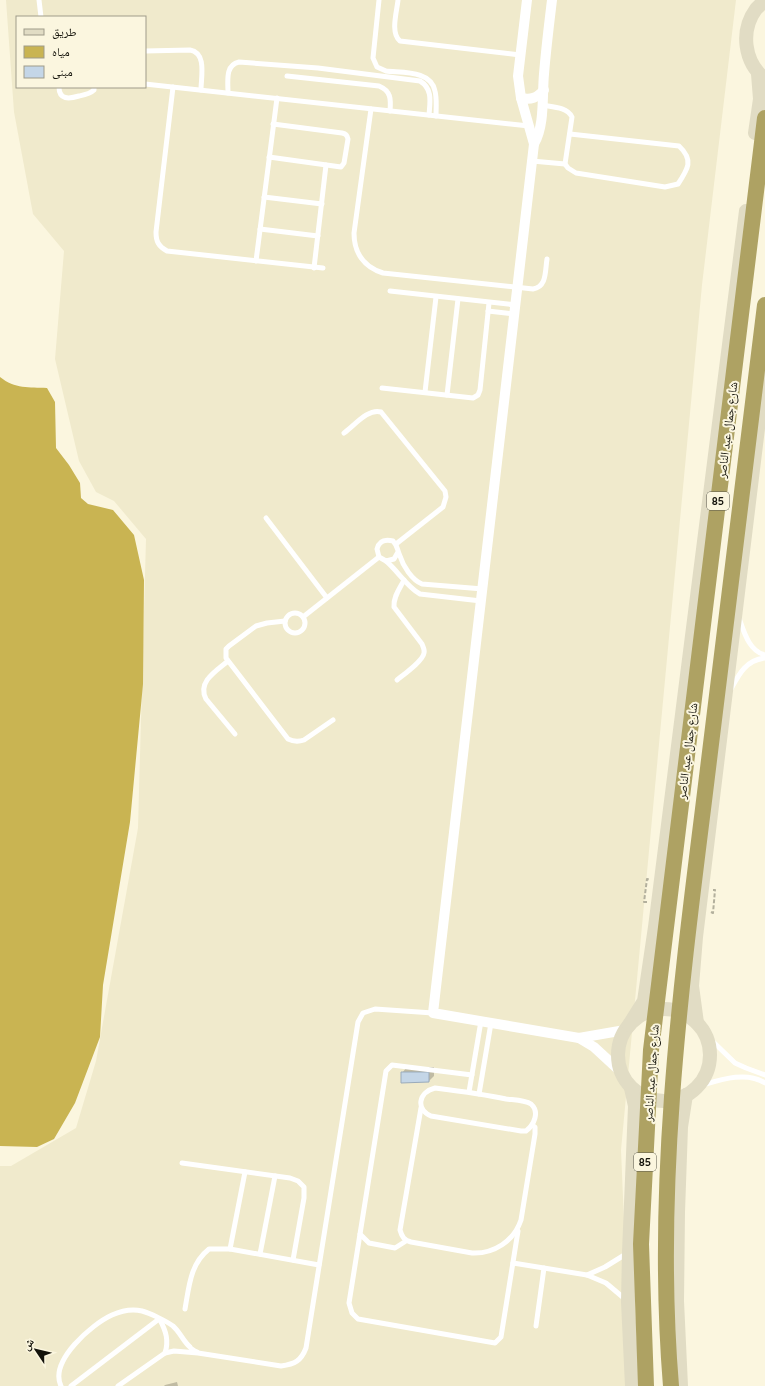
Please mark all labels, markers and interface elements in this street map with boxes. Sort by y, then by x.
legend [16,16,146,88]
text: طريق [52,24,77,39]
text: مياه [52,44,70,59]
text: مبنى [52,64,73,79]
street label: شارع جمال عبد الناصر [714,381,741,480]
road number: 85 [707,492,729,510]
street label: شارع جمال عبد الناصر [674,702,701,801]
street label: شارع جمال عبد الناصر [640,1024,663,1123]
road number: 85 [634,1153,656,1171]
north arrow [16,1330,56,1370]
text: ش [19,1335,38,1354]

